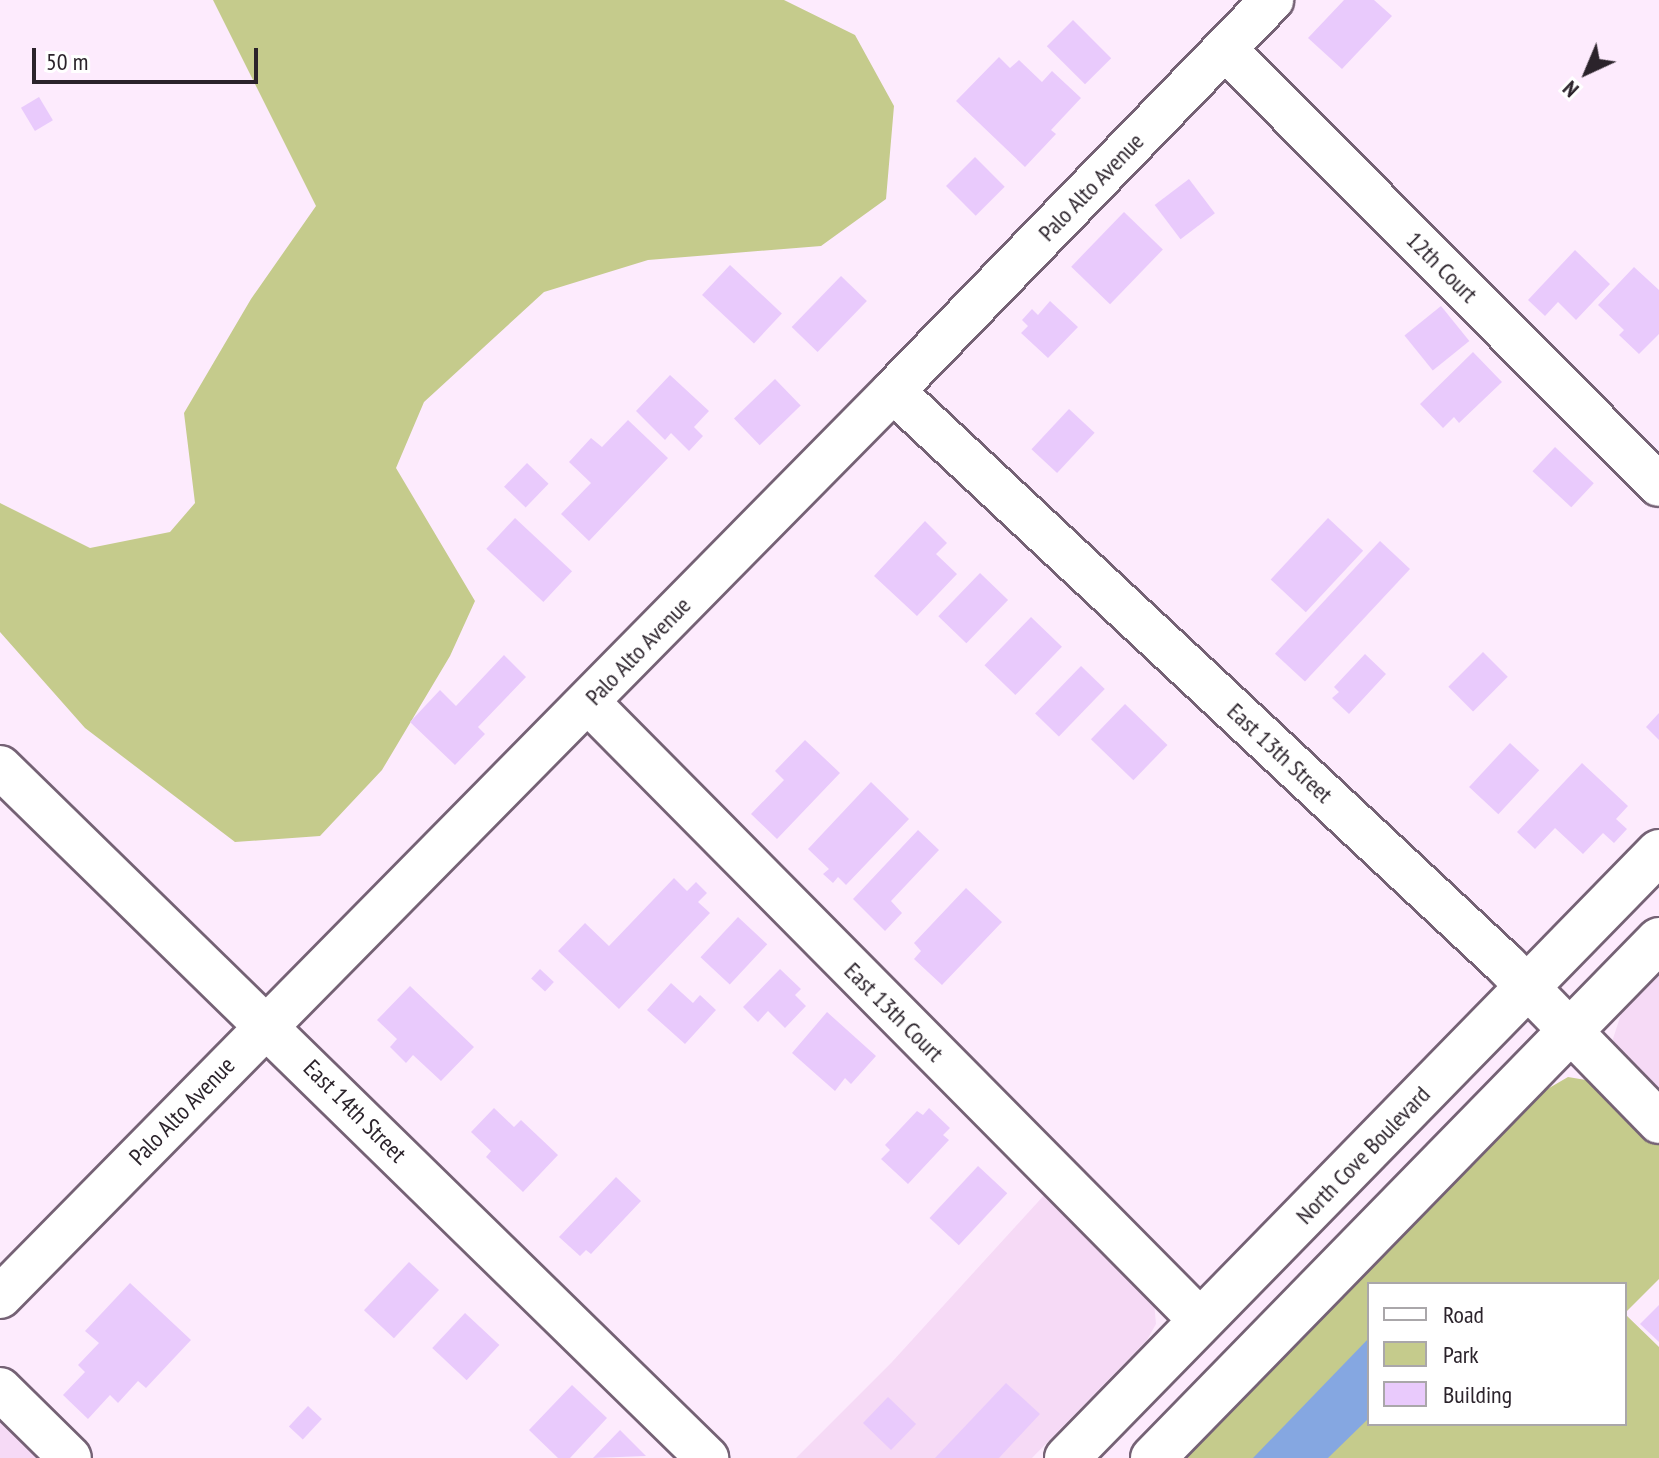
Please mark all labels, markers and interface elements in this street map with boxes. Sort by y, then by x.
scale bar [36,32,262,82]
north arrow [1547,32,1627,112]
text: 50 m [46,46,88,77]
text: N [1556,75,1584,103]
street label: Palo Alto Avenue [1032,127,1150,247]
street label: 12th Court [1400,225,1484,309]
street label: Palo Alto Avenue [579,591,697,711]
street label: East 13th Street [1221,697,1339,809]
street label: East 13th Court [838,956,950,1068]
street label: Palo Alto Avenue [123,1051,241,1171]
street label: East 14th Street [298,1054,412,1168]
street label: North Cove Boulevard [1290,1080,1436,1230]
legend [1367,1282,1627,1426]
text: Road [1443,1299,1484,1330]
text: Park [1443,1339,1479,1370]
text: Building [1443,1379,1512,1410]

